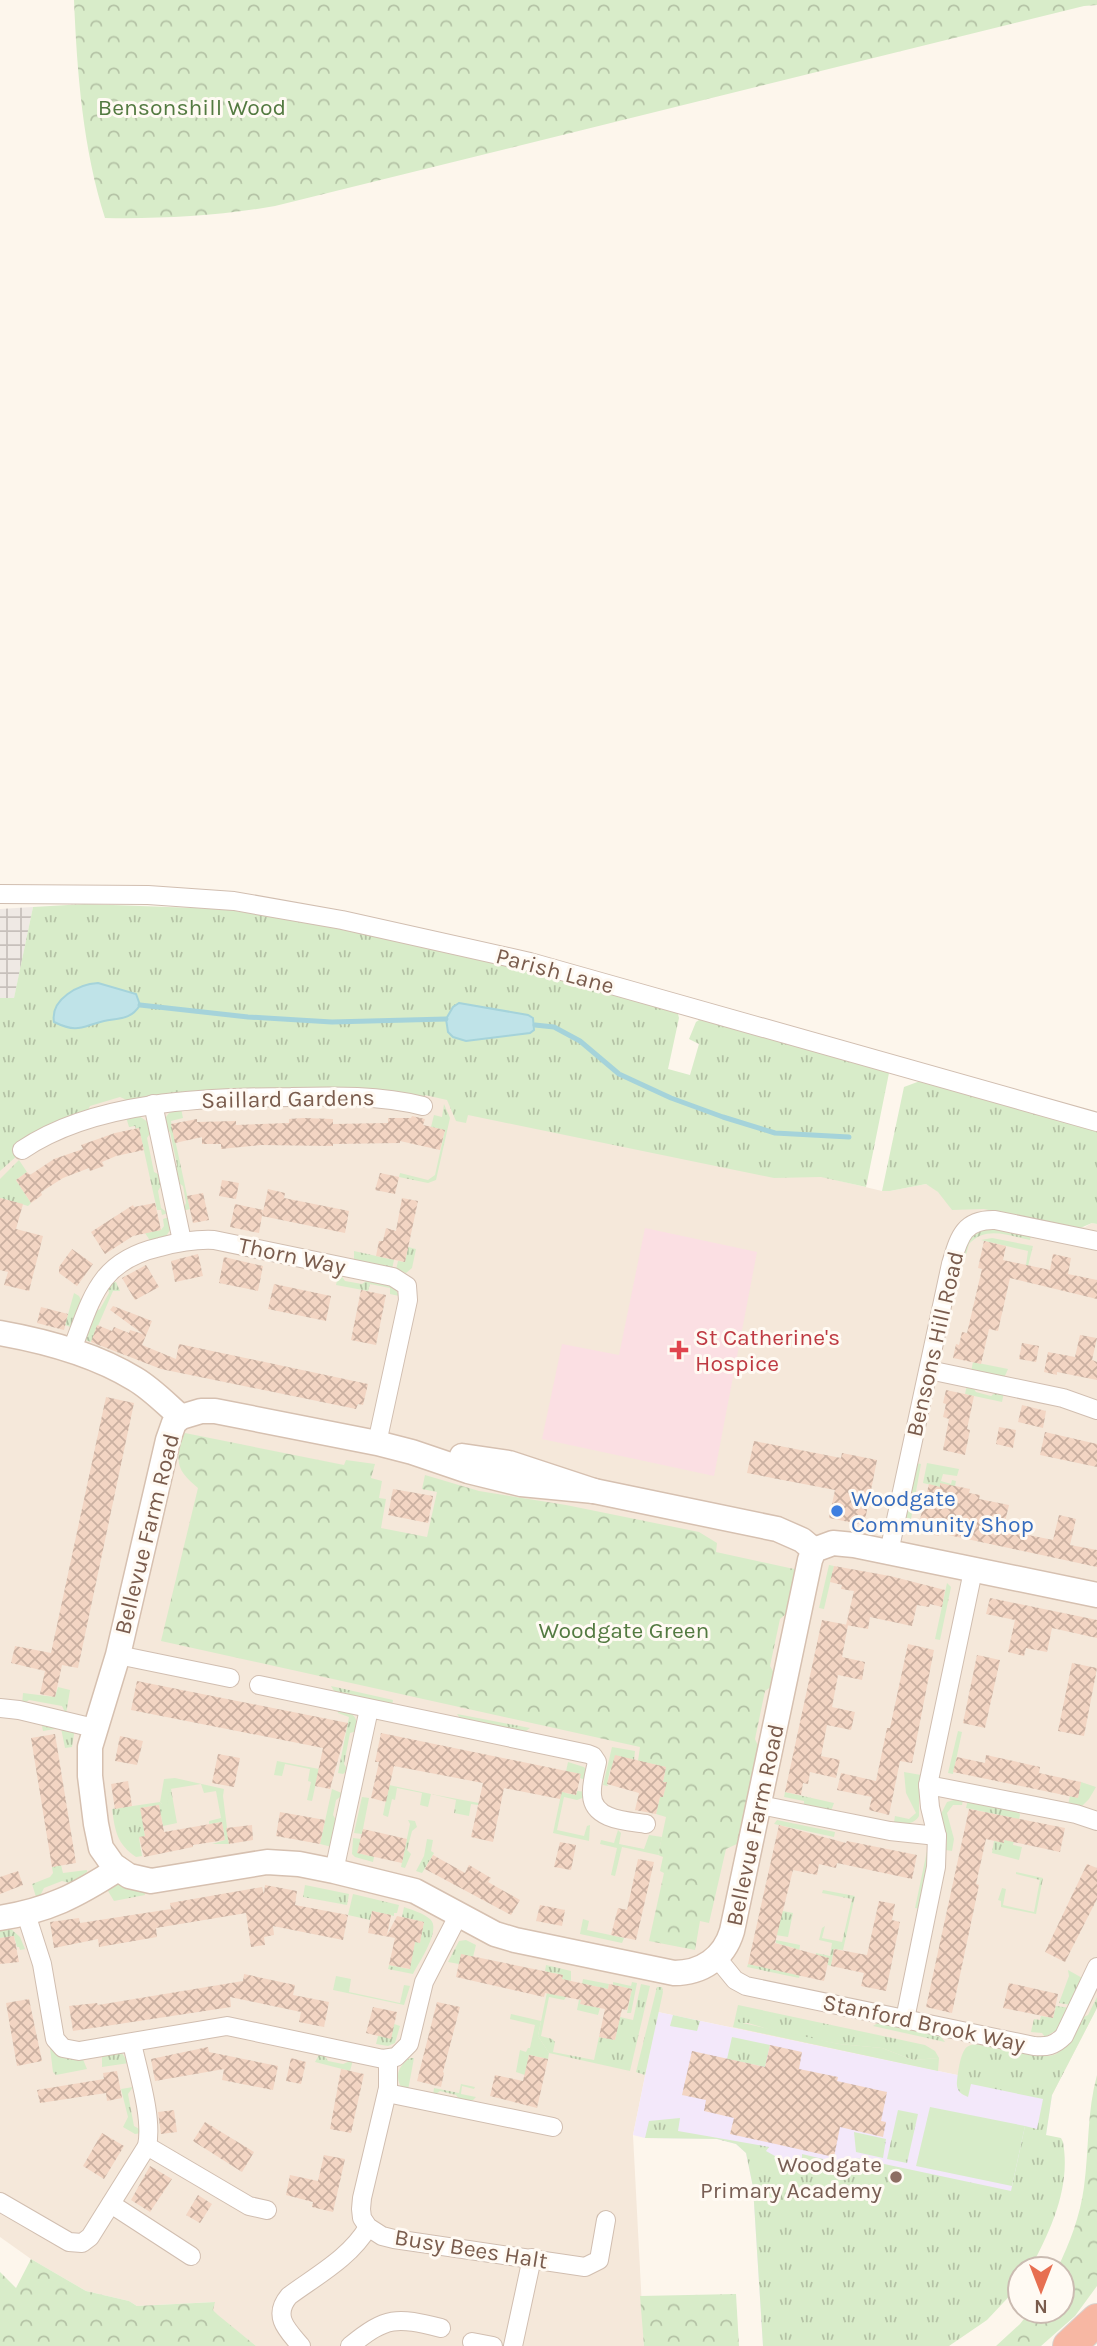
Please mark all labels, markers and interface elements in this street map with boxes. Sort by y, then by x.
park label: Bensonshill Wood [98,94,286,121]
street label: Parish Lane [493,942,617,1000]
street label: Saillard Gardens [201,1084,375,1114]
street label: Thorn Way [236,1231,348,1281]
street label: Bensons Hill Road [901,1249,969,1439]
place label: St Catherine's Hospice [695,1324,840,1377]
marker: St Catherine's Hospice [669,1340,689,1360]
street label: Bellevue Farm Road [109,1431,185,1637]
place label: Woodgate Community Shop [851,1485,1034,1538]
marker: Woodgate Community Shop [829,1503,845,1519]
park label: Woodgate Green [539,1617,709,1644]
street label: Bellevue Farm Road [720,1721,790,1929]
street label: Stanford Brook Way [820,1988,1028,2058]
place label: Woodgate Primary Academy [700,2151,882,2204]
marker: Woodgate Primary Academy [888,2169,904,2185]
street label: Busy Bees Halt [393,2224,550,2274]
north arrow [1006,2255,1076,2325]
text: N [1034,2295,1048,2317]

